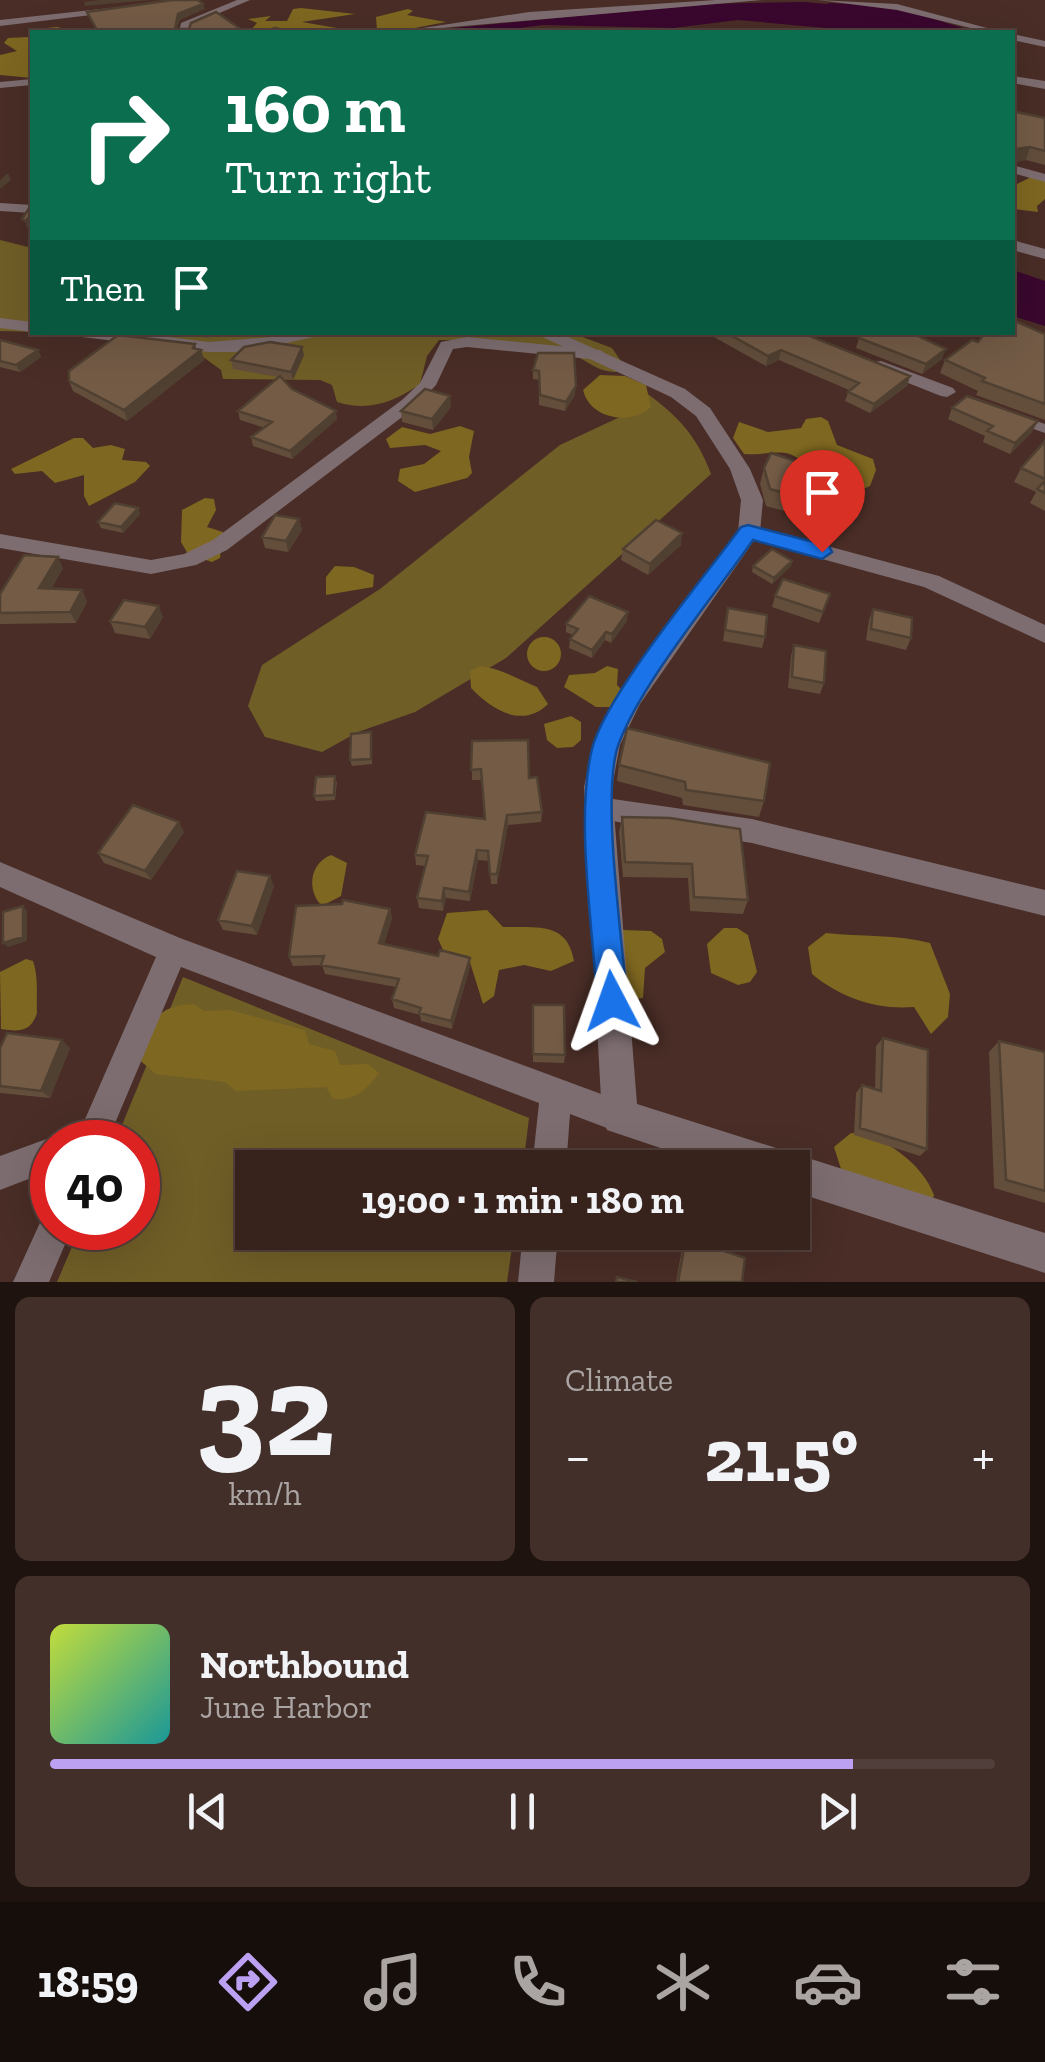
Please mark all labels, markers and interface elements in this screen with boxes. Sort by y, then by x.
text: 160 m [225,66,406,150]
icon: right [60,70,190,200]
text: Turn right [225,151,431,205]
icon: arrive [164,260,219,315]
text: Then [60,265,144,311]
pin [780,450,865,553]
icon: arrive [795,465,850,520]
position arrow [560,949,664,1053]
speed limit sign: 40 [30,1120,160,1250]
text: 19:00 · 1 min · 180 m [361,1177,684,1223]
text: 32 [195,1332,335,1488]
text: Climate [565,1361,673,1399]
text: 21.5° [704,1410,858,1500]
text: − [565,1423,591,1489]
text: + [972,1423,995,1489]
text: km/h [228,1475,302,1513]
text: Northbound [200,1642,409,1688]
text: June Harbor [200,1688,372,1726]
icon: previous [180,1784,235,1839]
icon: pause [495,1784,550,1839]
icon: next [810,1784,865,1839]
icon: directions [213,1947,283,2017]
icon: music [358,1947,428,2017]
icon: phone [503,1947,573,2017]
icon: climate [648,1947,718,2017]
icon: car [793,1947,863,2017]
icon: filters [938,1947,1008,2017]
text: 18:59 [37,1955,139,2009]

